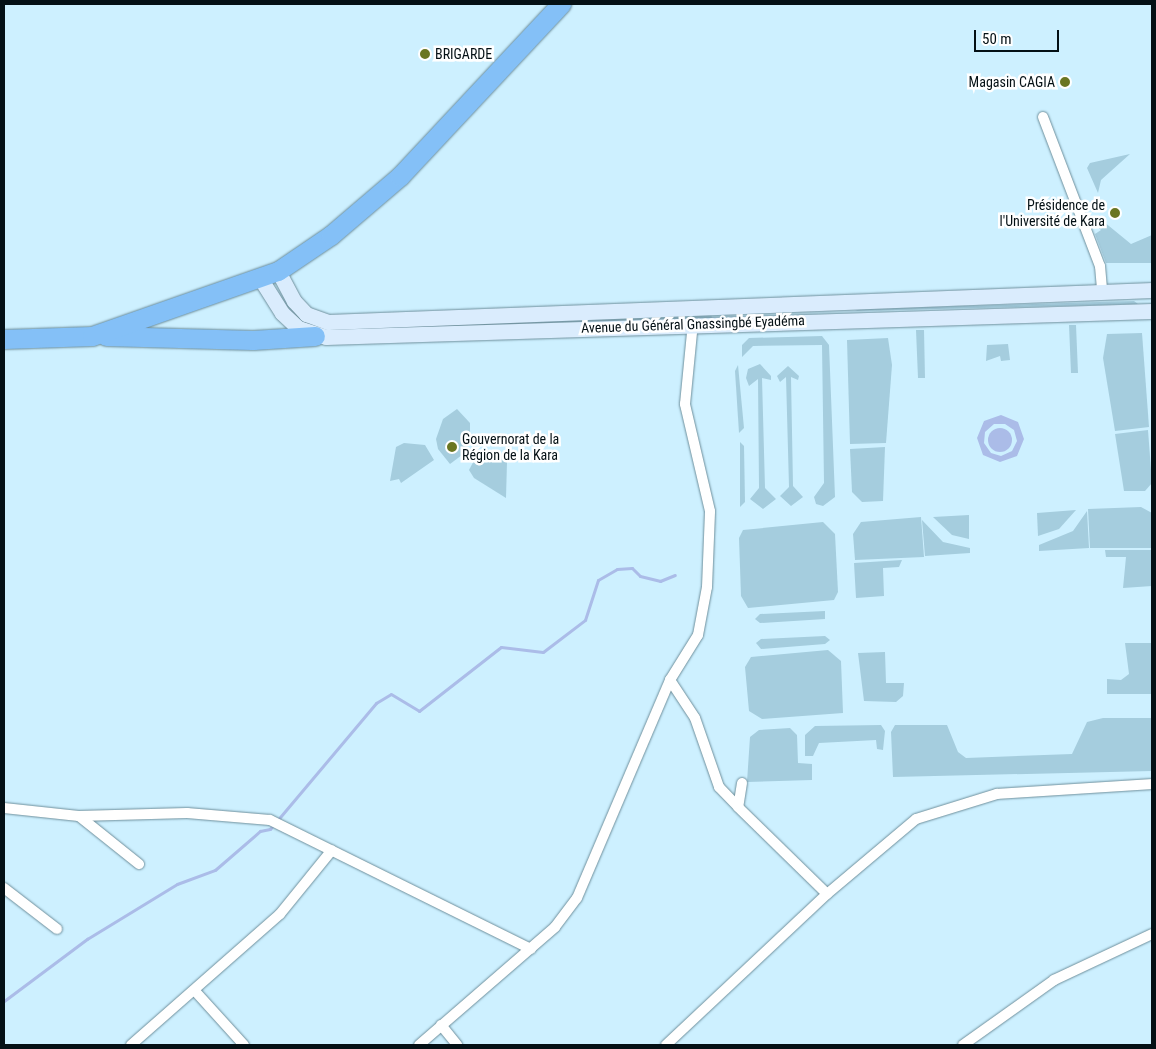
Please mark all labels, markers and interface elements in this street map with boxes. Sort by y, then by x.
scale bar [976,20,1061,52]
text: 50 m [982,30,1012,48]
place label: BRIGARDE [435,46,492,62]
marker: BRIGARDE [419,48,431,60]
place label: Magasin CAGIA [969,74,1055,90]
marker: Magasin CAGIA [1059,76,1071,88]
place label: Présidence de l'Université de Kara [999,197,1105,230]
marker: Présidence de l'Université de Kara [1109,207,1121,219]
street label: Avenue du Général Gnassingbé Eyadéma [581,312,805,336]
place label: Gouvernorat de la Région de la Kara [462,431,559,464]
marker: Gouvernorat de la Région de la Kara [446,441,458,453]

